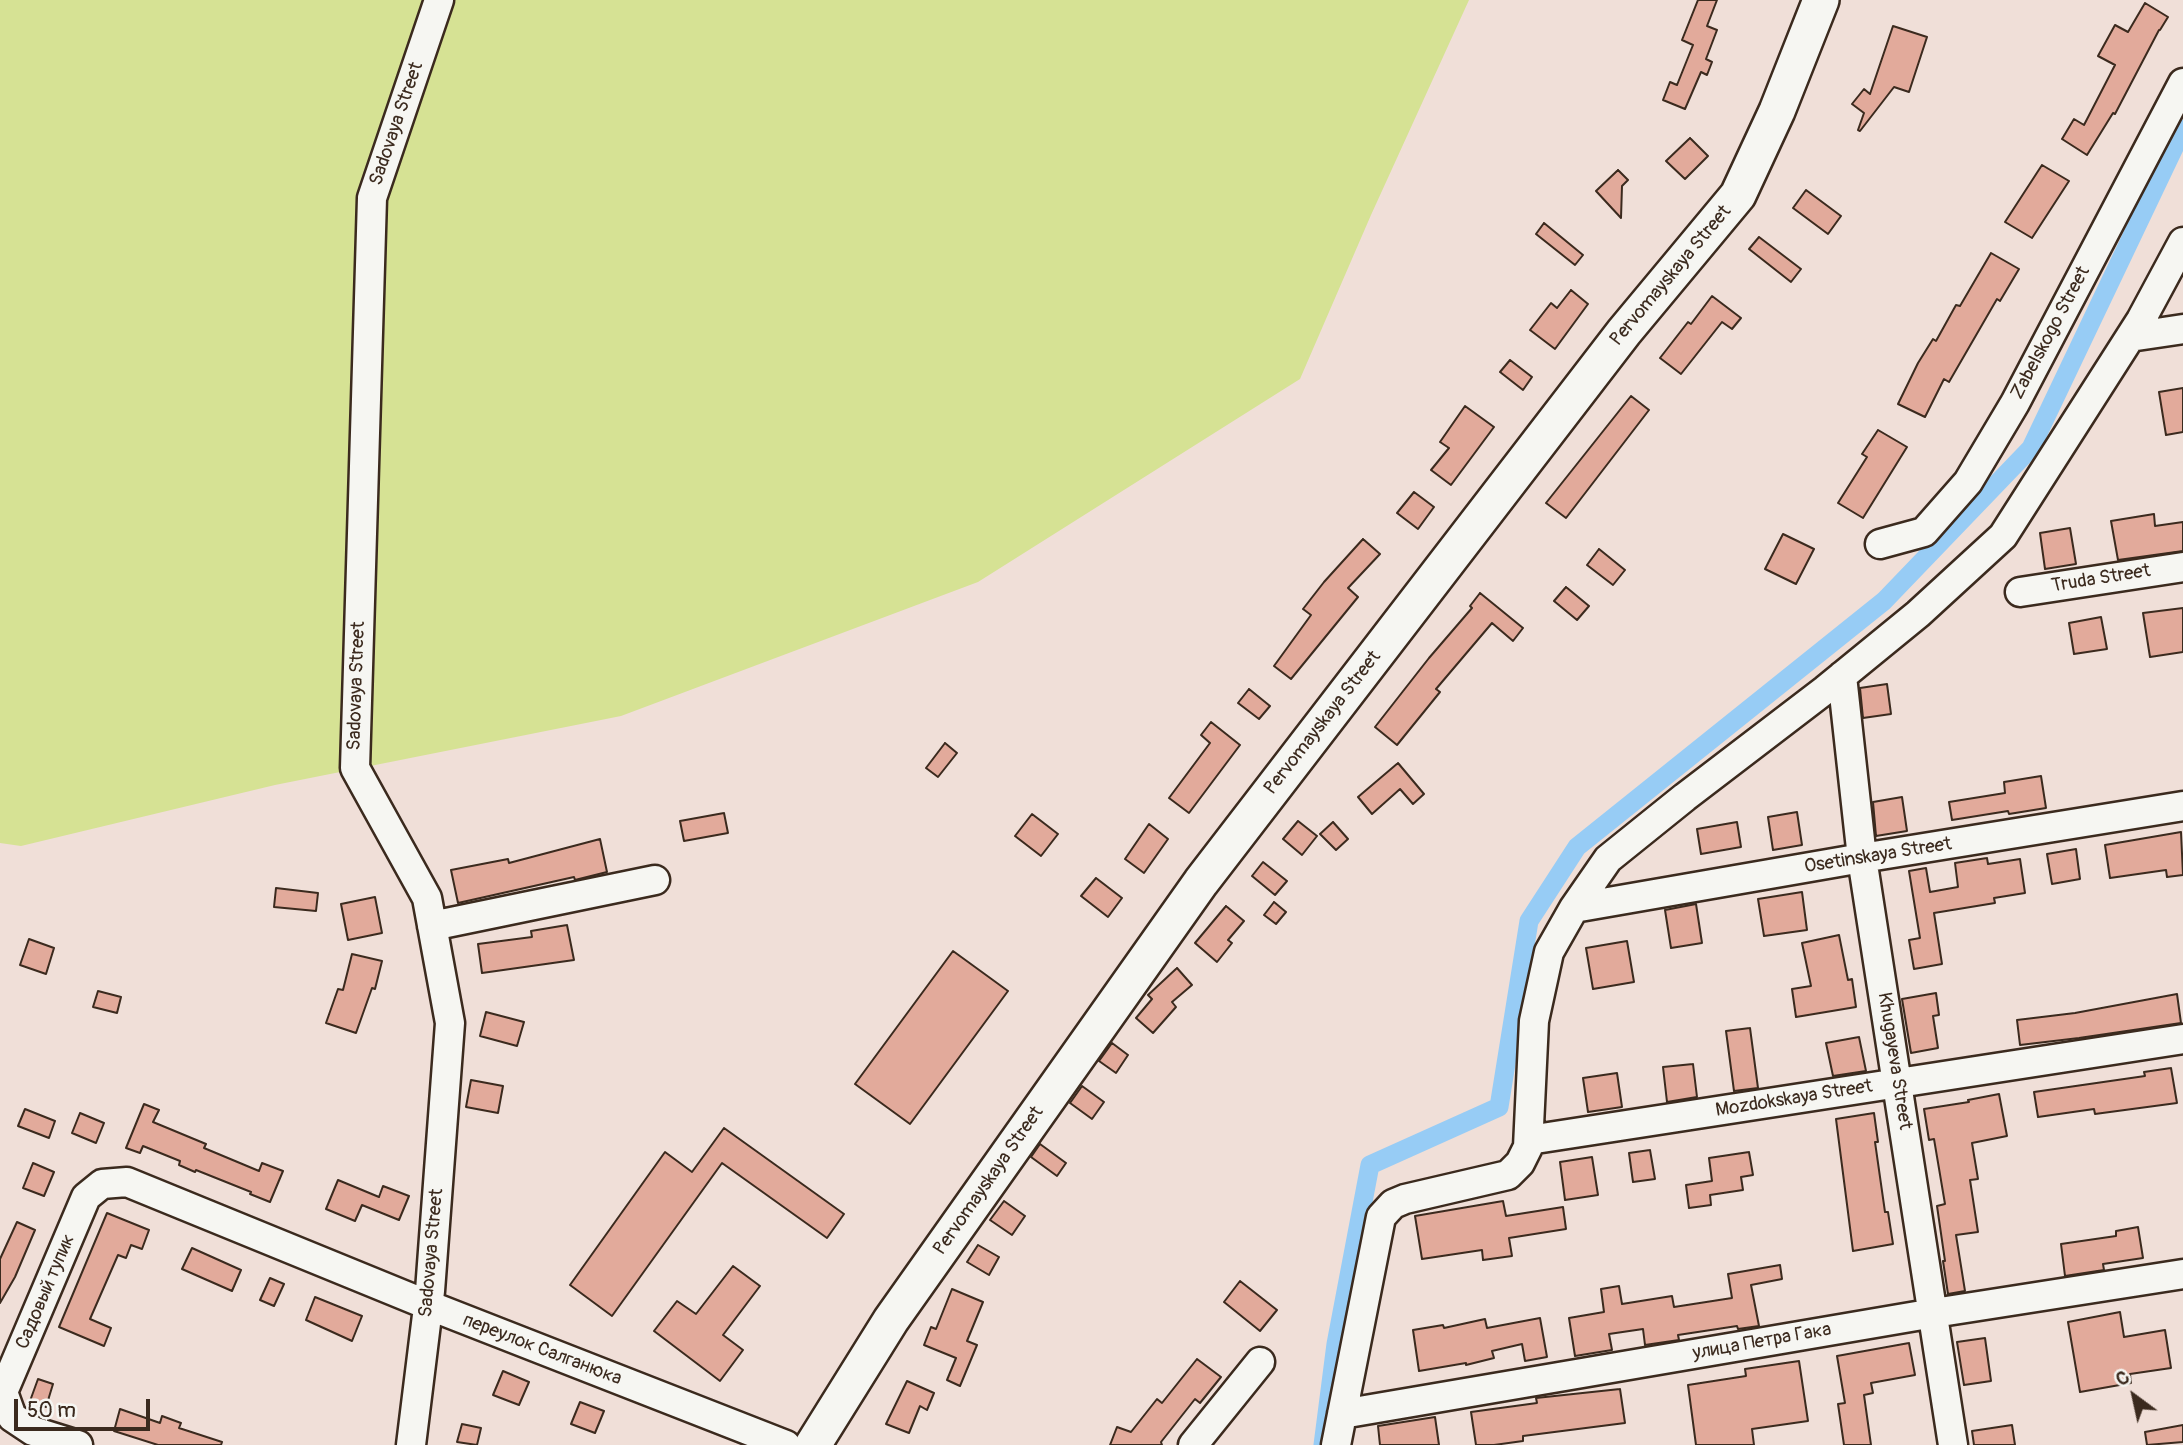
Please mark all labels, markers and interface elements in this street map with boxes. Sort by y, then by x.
street label: Sadovaya Street [365,59,429,189]
street label: Pervomayskaya Street [1606,201,1736,351]
street label: Zabelskogo Street [2006,263,2096,403]
street label: Truda Street [2050,560,2152,598]
street label: Sadovaya Street [343,621,371,751]
street label: Pervomayskaya Street [1260,646,1386,800]
street label: Osetinskaya Street [1803,833,1953,879]
street label: Khugayeva Street [1872,991,1916,1131]
street label: Mozdokskaya Street [1714,1075,1874,1123]
street label: Pervomayskaya Street [929,1102,1049,1260]
street label: Sadovaya Street [415,1188,449,1318]
street label: Садовый тупик [12,1231,80,1353]
street label: переулок Салганюка [459,1309,625,1391]
street label: улица Петра Гака [1691,1319,1833,1365]
north arrow [2099,1361,2169,1431]
text: С [2111,1365,2134,1392]
scale bar [18,1386,154,1430]
text: 50 m [27,1397,76,1424]

